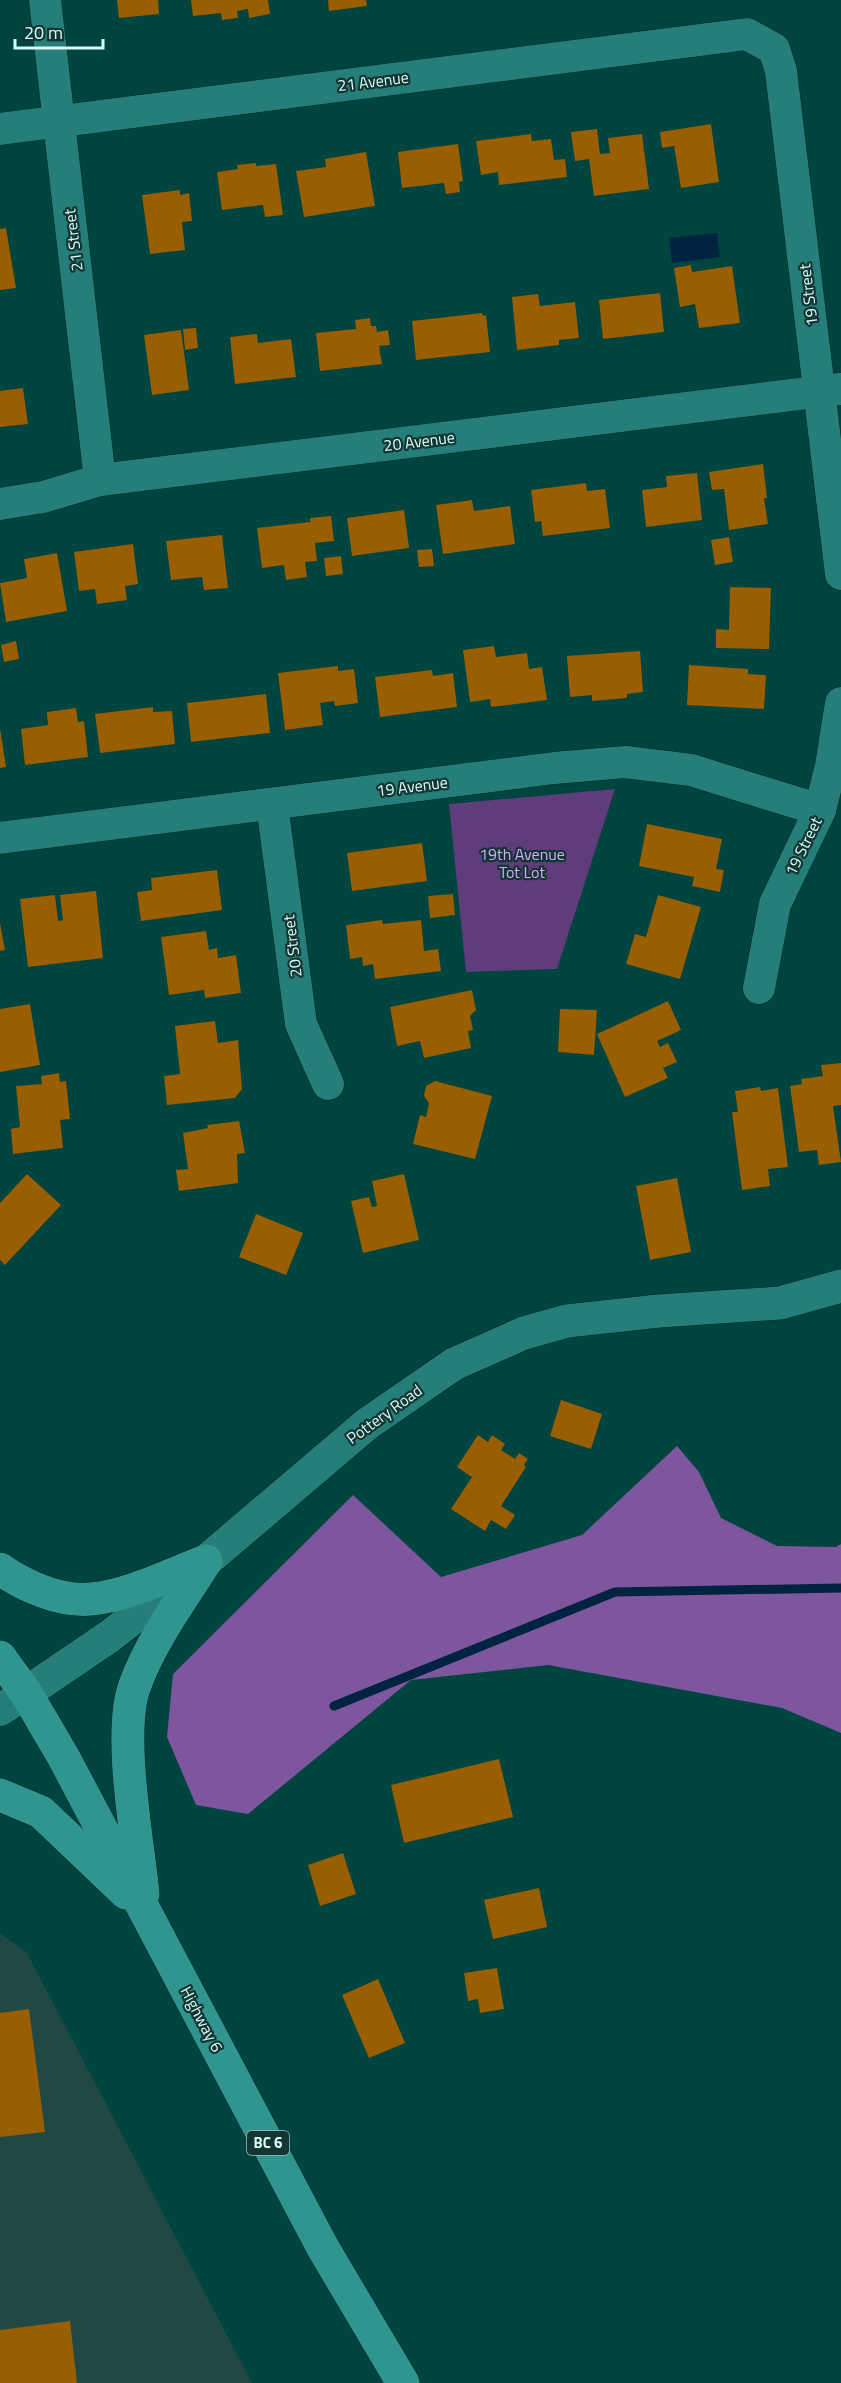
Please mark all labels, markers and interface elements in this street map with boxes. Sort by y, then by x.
scale bar [15,12,104,50]
text: 20 m [24,19,63,46]
street label: 21 Avenue [336,65,410,97]
street label: 21 Street [57,207,89,273]
street label: 19 Street [792,262,824,328]
street label: 20 Avenue [382,425,456,457]
street label: 19 Avenue [375,770,449,802]
street label: 19 Street [778,812,828,879]
park label: 19th Avenue Tot Lot [479,842,565,884]
street label: 20 Street [276,913,308,979]
street label: Pottery Road [341,1378,427,1450]
street label: Highway 6 [175,1982,229,2056]
road number: BC 6 [247,2131,289,2155]

